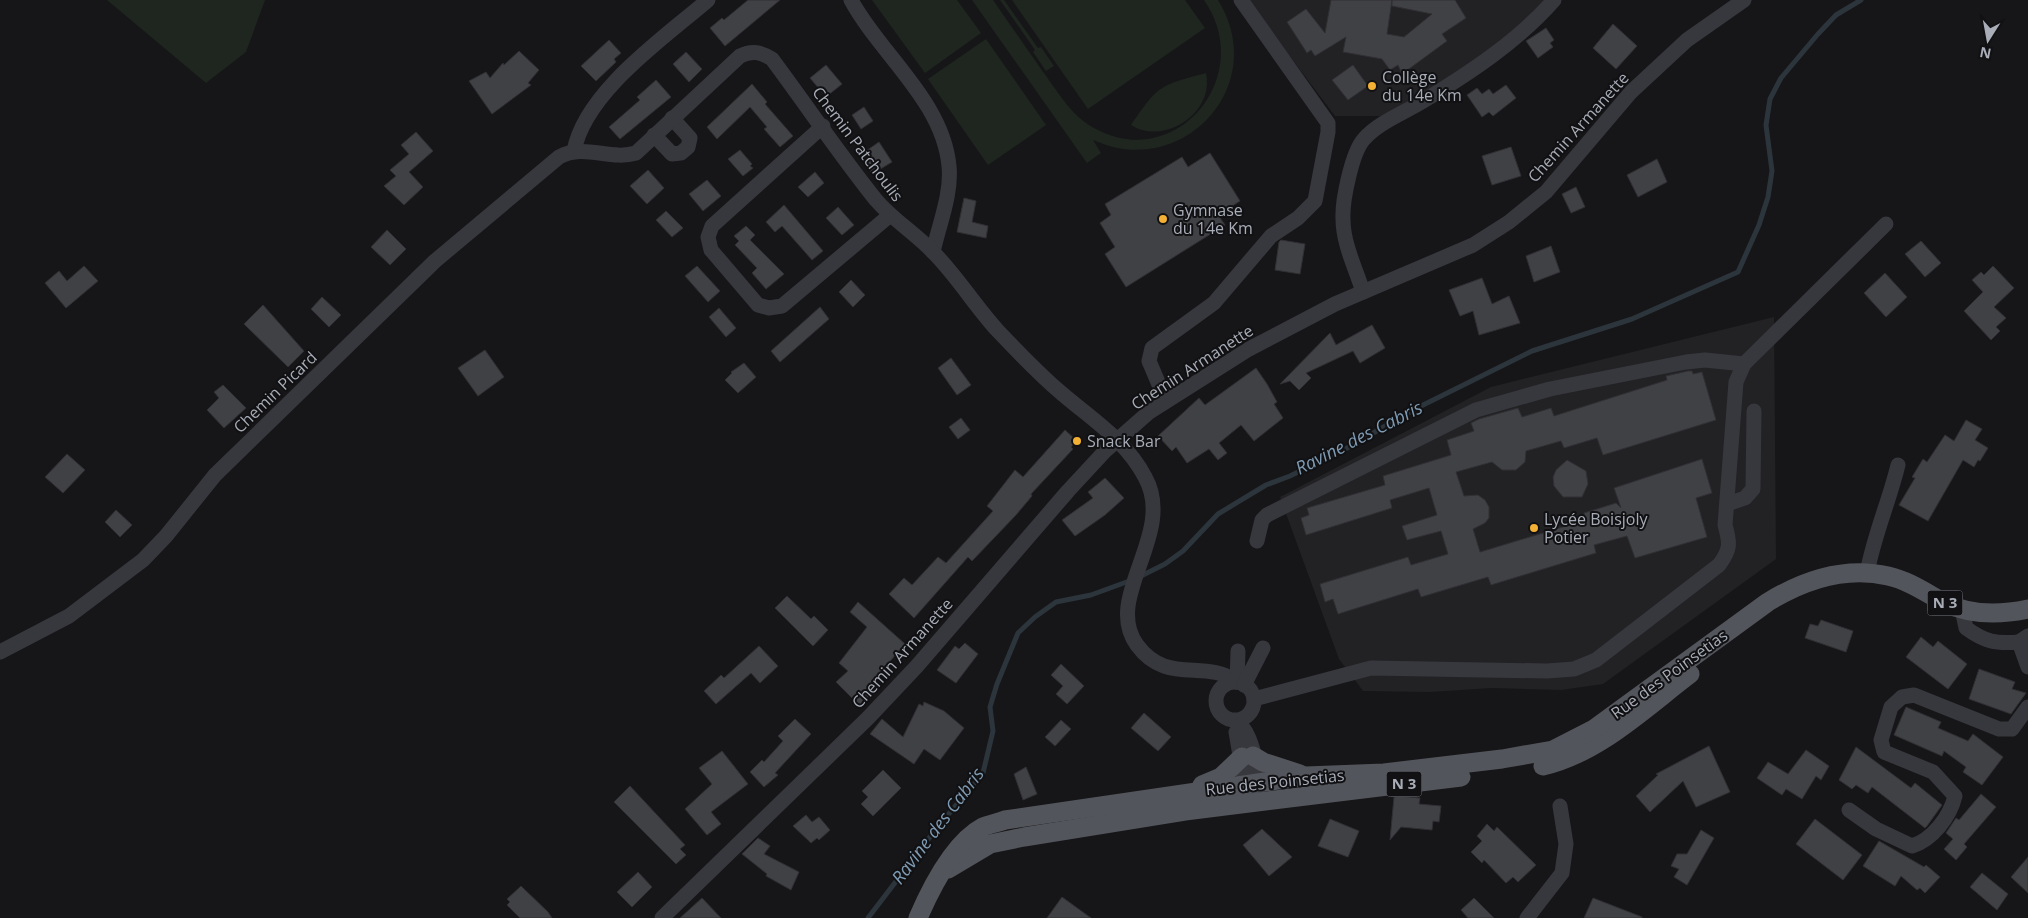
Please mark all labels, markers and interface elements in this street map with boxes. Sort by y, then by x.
north arrow [1963,15,2013,65]
text: N [1978,43,1993,64]
place label: Collège du 14e Km [1382,66,1462,106]
street label: Chemin Armanette [1523,67,1633,187]
marker: Collège du 14e Km [1366,80,1378,92]
street label: Chemin Patchoulis [808,82,908,206]
place label: Gymnase du 14e Km [1173,199,1253,239]
marker: Gymnase du 14e Km [1157,213,1169,225]
street label: Chemin Armanette [1127,319,1257,415]
street label: Chemin Picard [228,346,322,438]
water label: Ravine des Cabris [1291,395,1426,480]
place label: Snack Bar [1087,430,1161,452]
marker: Snack Bar [1071,435,1083,447]
place label: Lycée Boisjoly Potier [1544,508,1648,548]
marker: Lycée Boisjoly Potier [1528,522,1540,534]
road number: N 3 [1928,590,1962,616]
street label: Chemin Armanette [847,593,957,713]
street label: Rue des Poinsetias [1606,624,1732,724]
water label: Ravine des Cabris [886,762,989,888]
street label: Rue des Poinsetias [1205,764,1345,800]
road number: N 3 [1386,772,1422,796]

